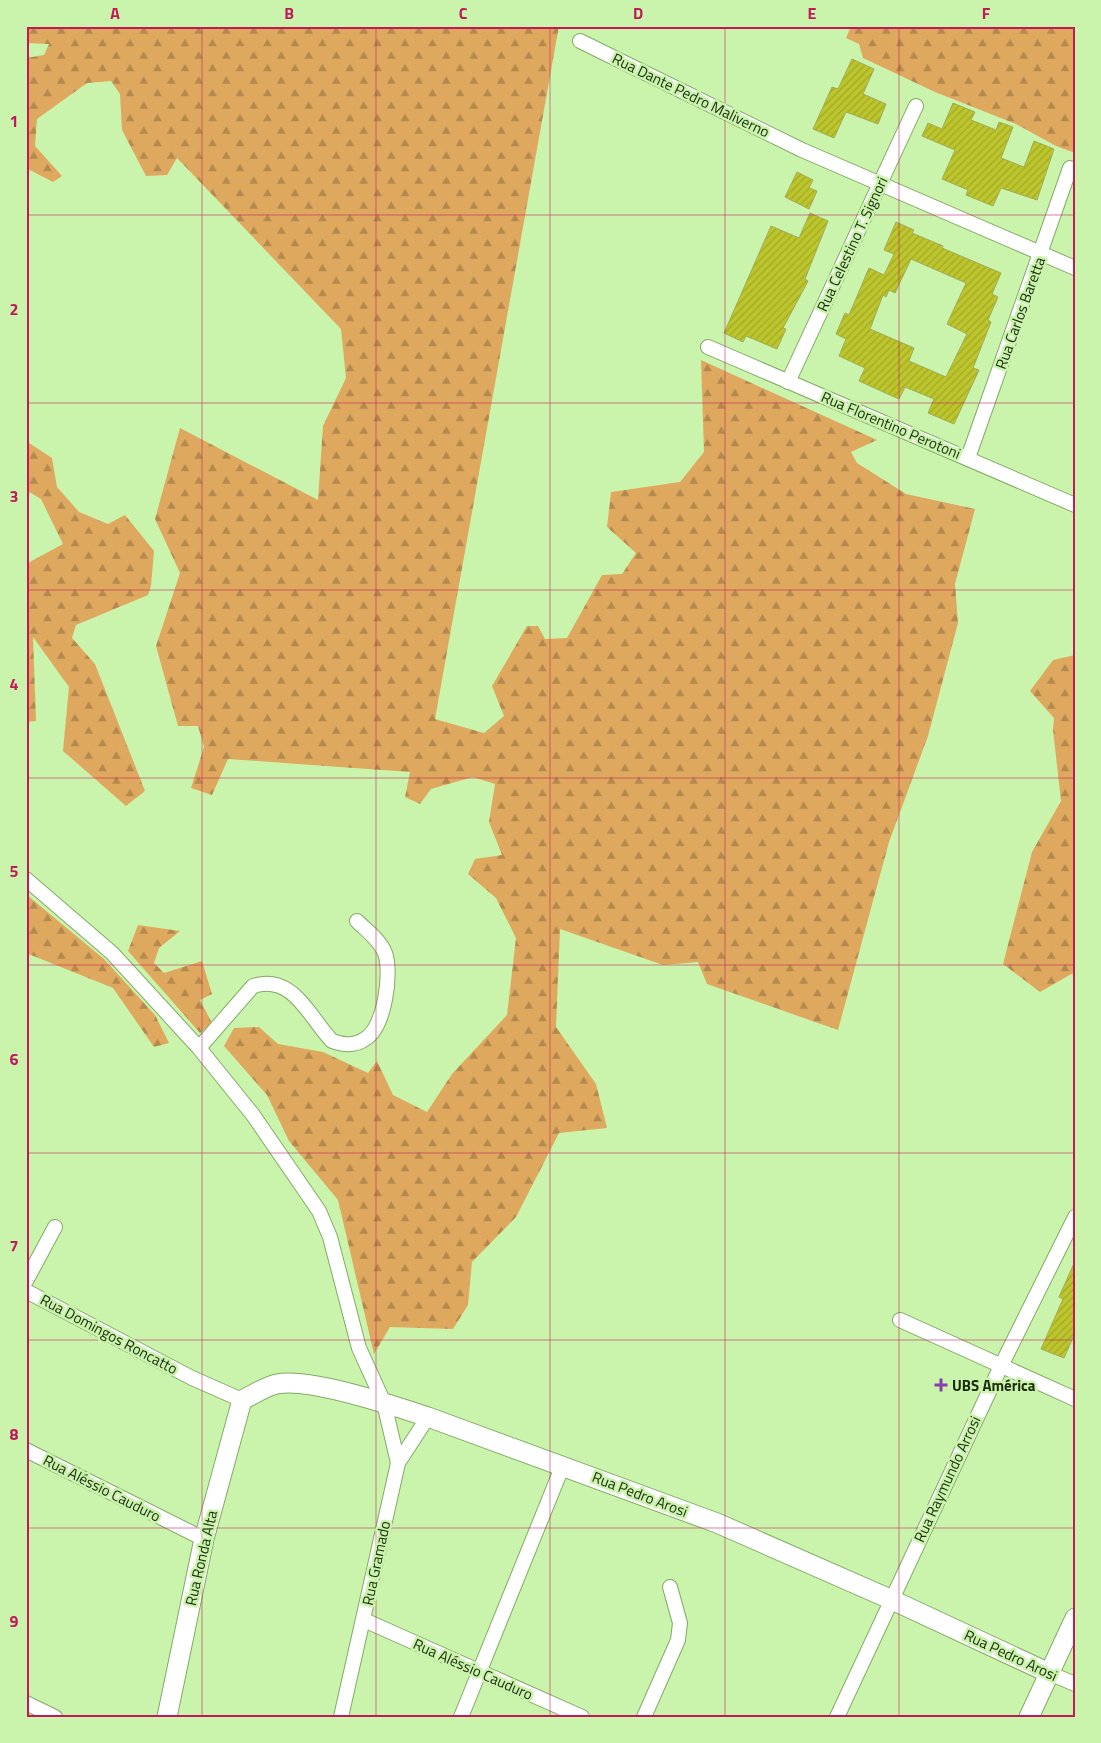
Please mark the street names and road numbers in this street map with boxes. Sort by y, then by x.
street label: Rua Dante Pedro Maliverno [608,47,774,143]
street label: Rua Celestino T. Signori [811,173,893,315]
street label: Rua Carlos Baretta [989,253,1051,372]
street label: Rua Florentino Perotoni [818,385,964,465]
street label: Rua Domingos Roncatto [36,1288,182,1380]
street label: Rua Raymundo Arrosi [908,1412,986,1546]
street label: Rua Aléssio Cauduro [39,1448,165,1528]
street label: Rua Pedro Arosi [589,1465,691,1523]
street label: Rua Ronda Alta [179,1508,223,1608]
street label: Rua Gramado [356,1519,396,1607]
street label: Rua Pedro Arosi [960,1623,1062,1687]
street label: Rua Aléssio Cauduro [409,1632,537,1706]

